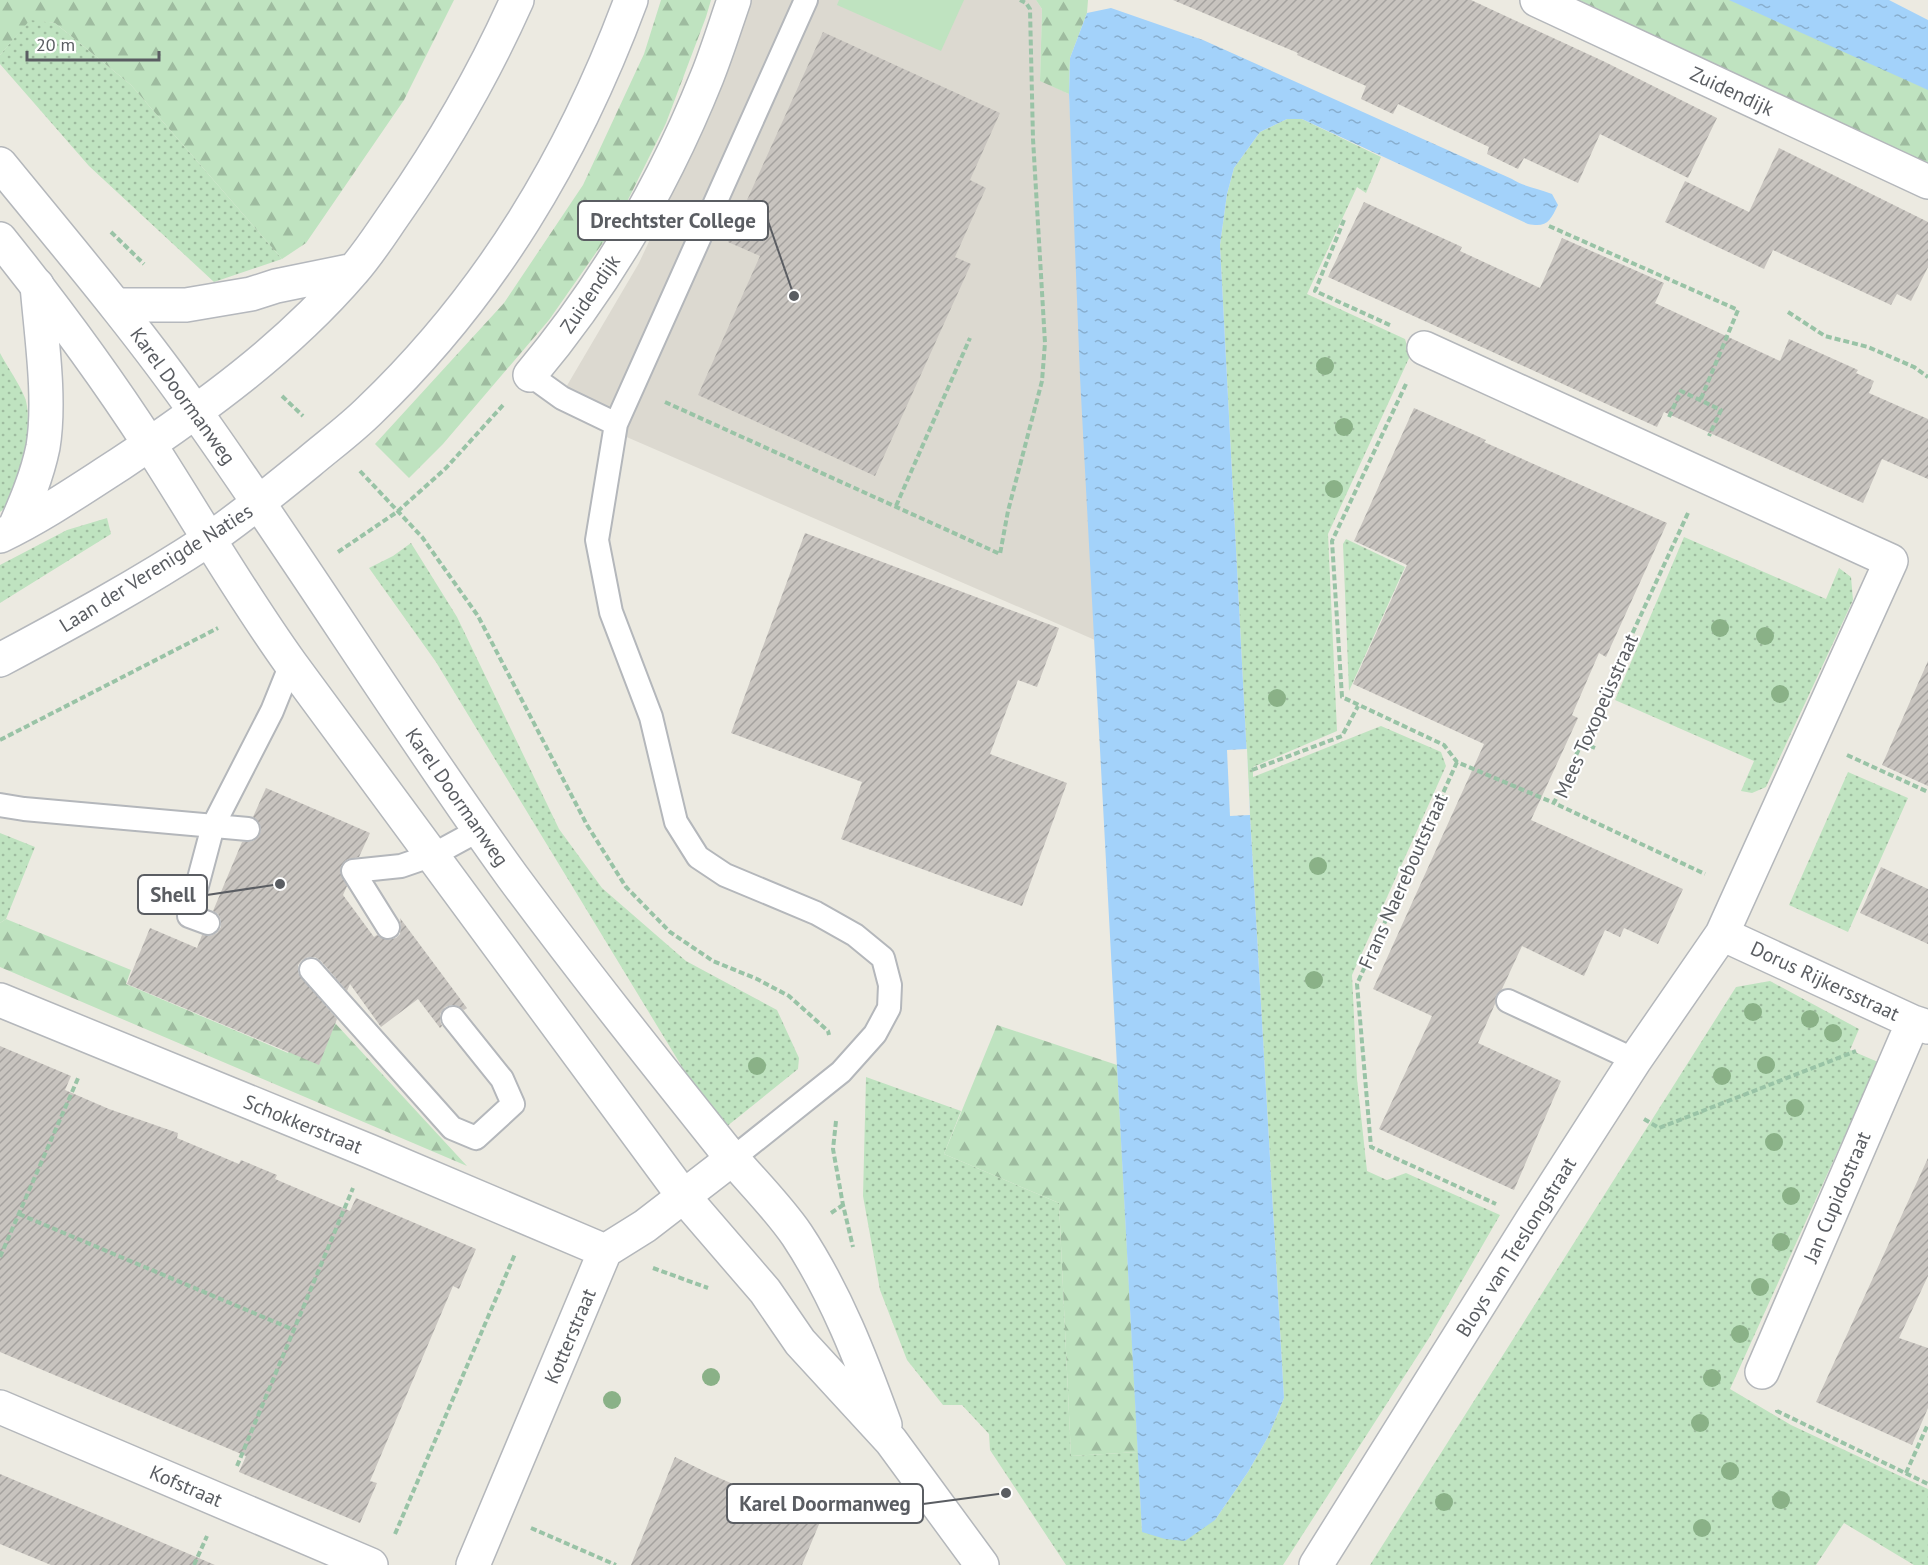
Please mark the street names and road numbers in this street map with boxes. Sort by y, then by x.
street label: Zuidendijk [1686,60,1778,122]
street label: Zuidendijk [554,249,626,338]
street label: Karel Doormanweg [124,322,242,470]
street label: Laan der Verenigde Naties [54,498,258,638]
street label: Mees Toxopeüsstraat [1548,630,1644,802]
street label: Karel Doormanweg [400,723,514,871]
street label: Frans Naereboutstraat [1352,789,1454,973]
street label: Dorus Rijkersstraat [1747,935,1904,1027]
street label: Schokkerstraat [240,1088,366,1160]
street label: Jan Cupidostraat [1797,1127,1876,1268]
street label: Bloys van Treslongstraat [1450,1152,1582,1342]
street label: Kotterstraat [538,1284,602,1388]
street label: Kofstraat [146,1459,227,1513]

